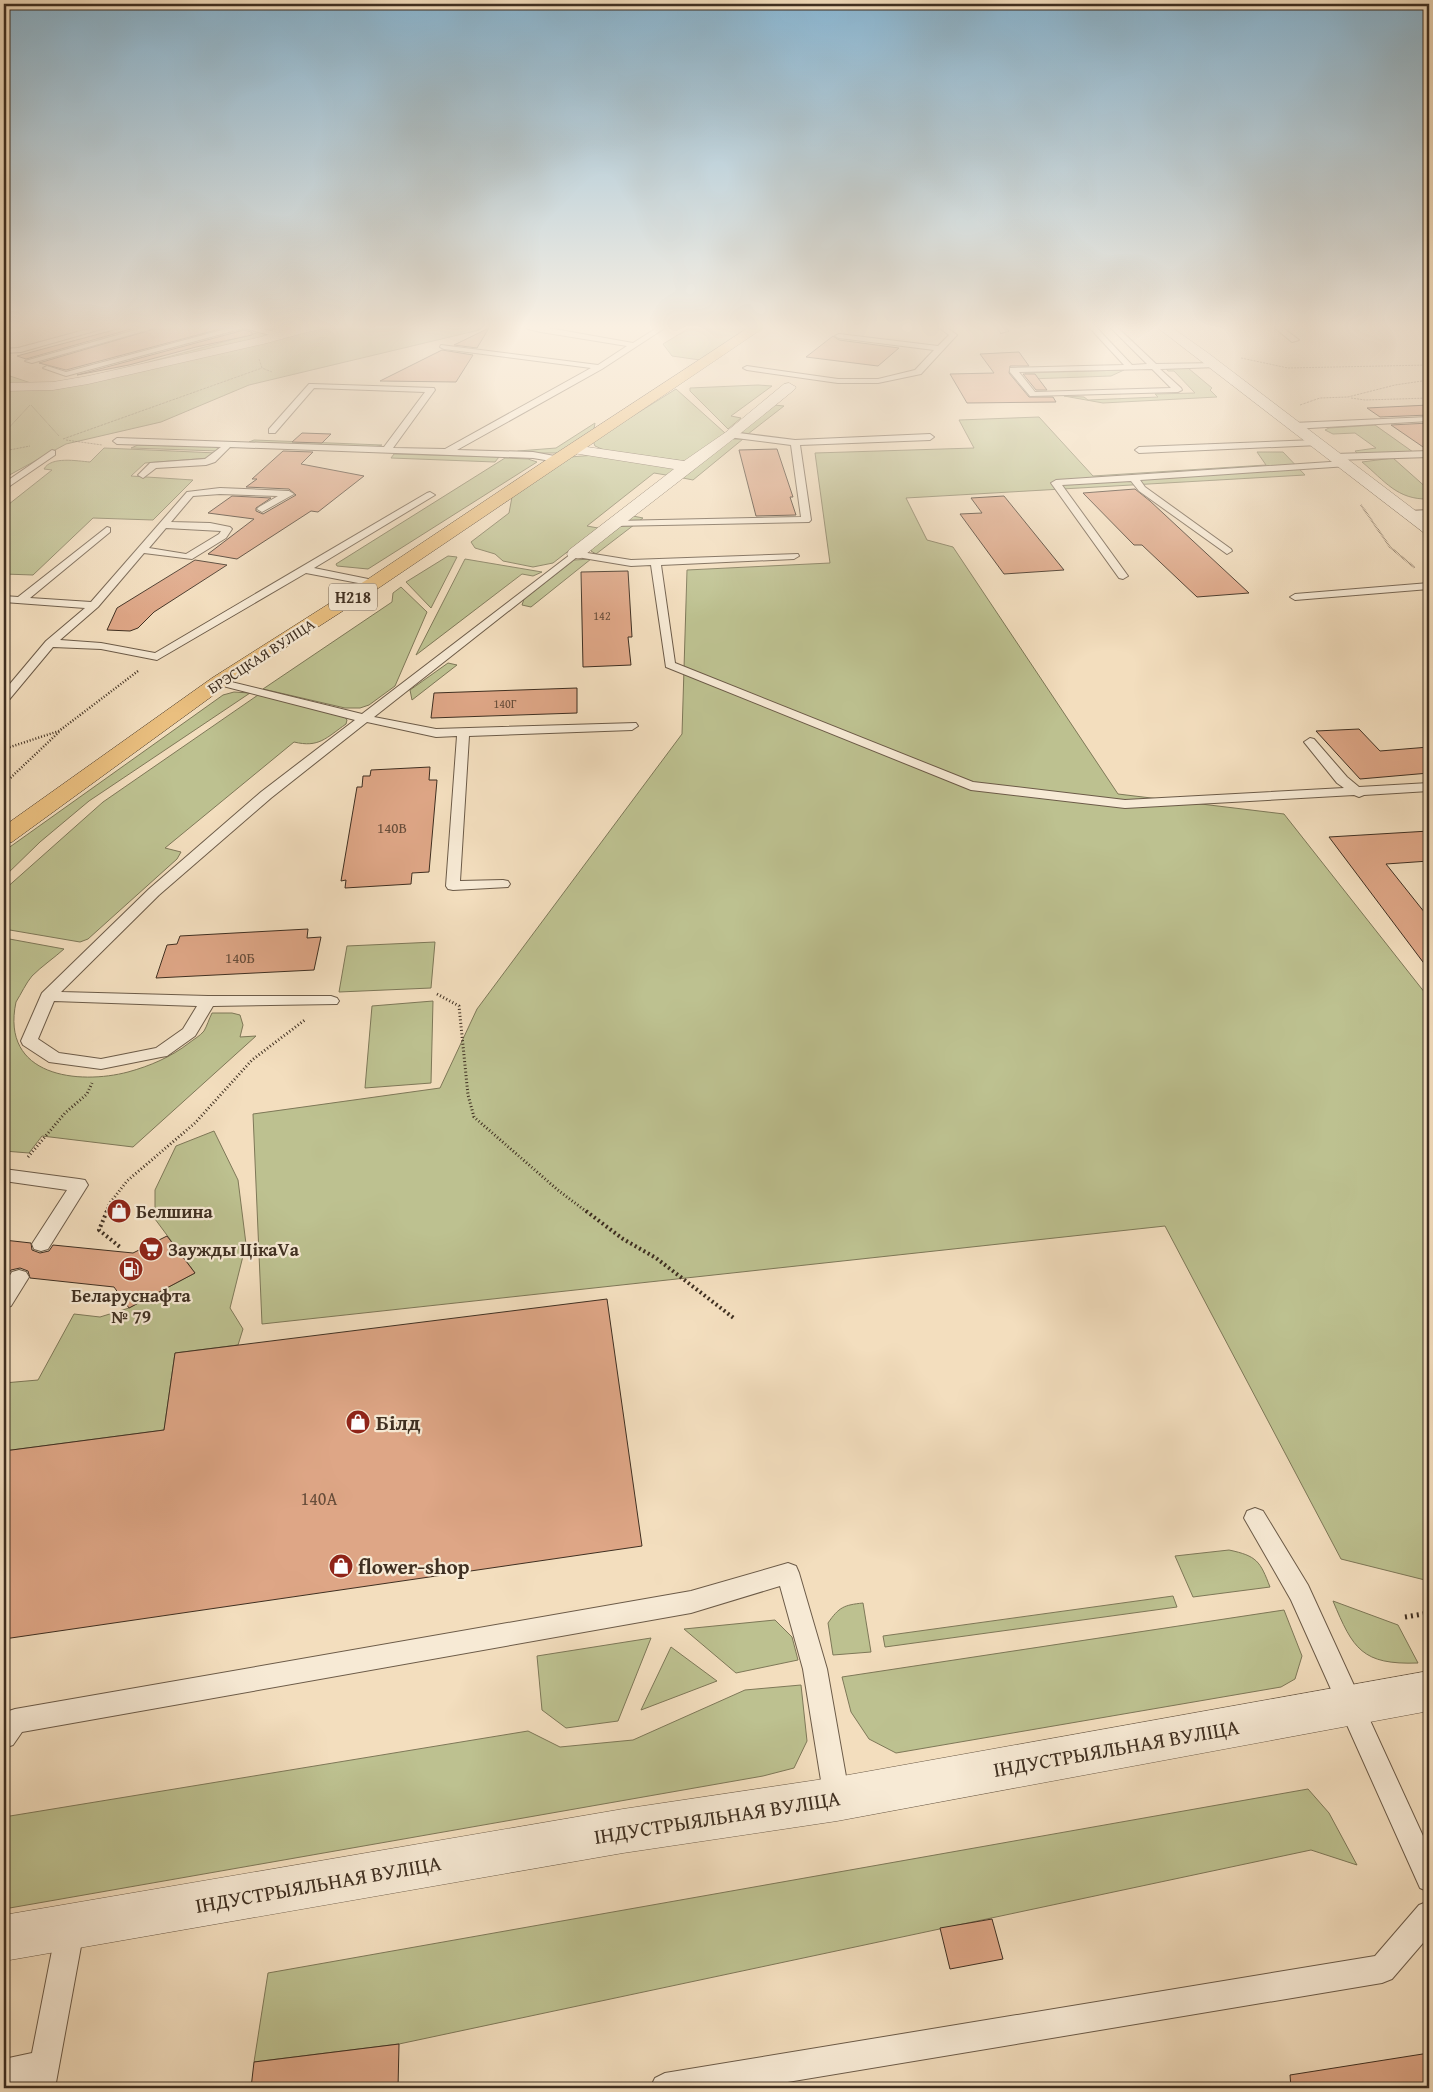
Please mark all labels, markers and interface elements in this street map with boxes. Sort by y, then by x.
road number: Н218 [329,584,377,610]
house number: 142 [593,607,611,624]
street label: БРЭСЦКАЯ ВУЛІЦА [203,613,319,699]
house number: 140Г [493,695,517,712]
house number: 140В [377,817,407,838]
house number: 140Б [225,947,255,968]
shop icon: Белшина [106,1198,132,1224]
place label: Белшина [136,1198,214,1225]
supermarket icon: Заужды ЦікаVа [138,1236,164,1262]
place label: Заужды ЦікаVа [168,1236,300,1263]
fuel station icon: Беларуснафта № 79 [118,1256,144,1282]
place label: Беларуснафта № 79 [71,1282,192,1330]
place label: Білд [376,1407,421,1438]
shop icon: Білд [345,1409,371,1435]
house number: 140А [301,1485,338,1512]
place label: flower-shop [358,1551,470,1582]
shop icon: flower-shop [328,1553,354,1579]
street label: ІНДУСТРЫЯЛЬНАЯ ВУЛІЦА [991,1711,1242,1785]
street label: ІНДУСТРЫЯЛЬНАЯ ВУЛІЦА [592,1782,843,1852]
street label: ІНДУСТРЫЯЛЬНАЯ ВУЛІЦА [193,1847,444,1921]

